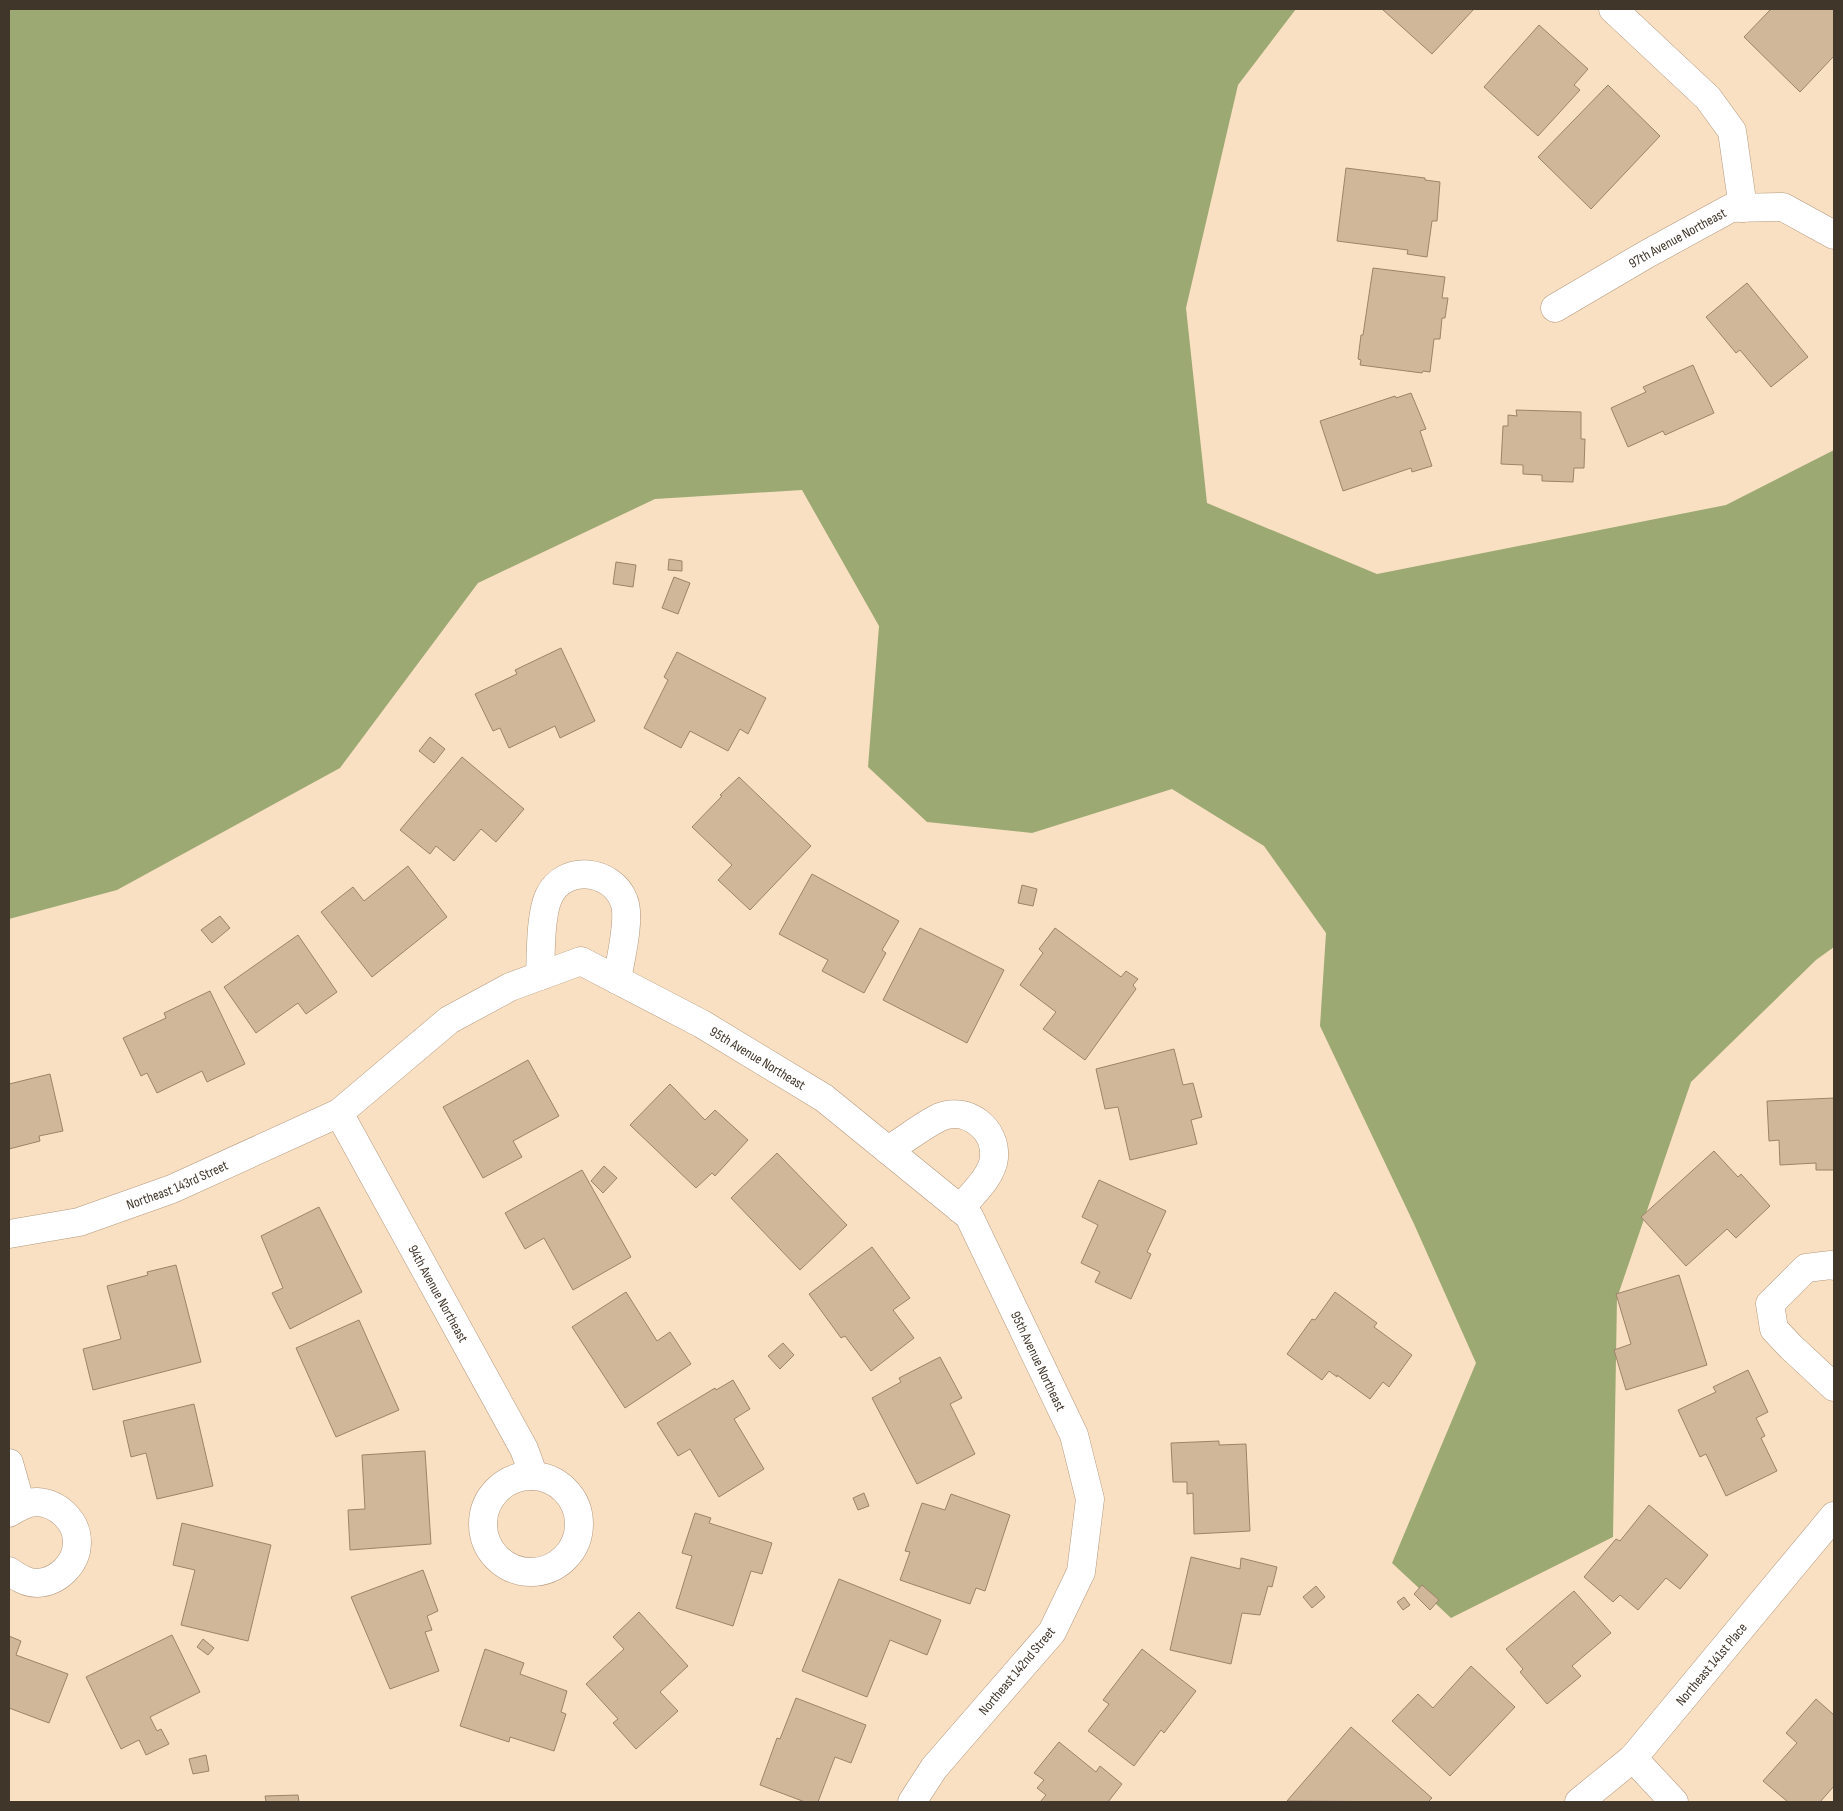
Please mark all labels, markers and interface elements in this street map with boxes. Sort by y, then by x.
street label: 97th Avenue Northeast [1625,204,1729,271]
street label: 95th Avenue Northeast [707,1022,809,1093]
street label: Northeast 143rd Street [124,1156,230,1213]
street label: 94th Avenue Northeast [405,1242,472,1345]
street label: 95th Avenue Northeast [1007,1308,1070,1414]
street label: Northeast 141st Place [1672,1619,1750,1709]
street label: Northeast 142nd Street [975,1623,1059,1719]

